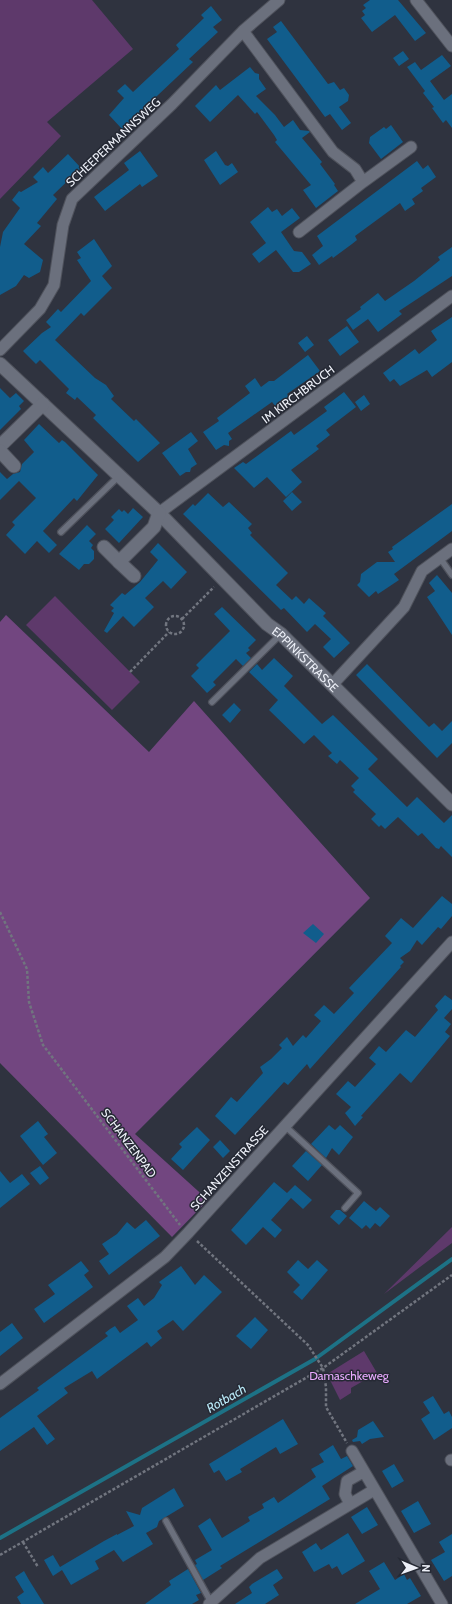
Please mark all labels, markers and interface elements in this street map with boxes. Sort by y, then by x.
street label: SCHEEPERMANNSWEG [63,94,163,190]
street label: IM KIRCHBRUCH [259,362,337,426]
street label: EPPINKSTRASSE [270,623,342,695]
street label: SCHANZENPAD [98,1105,160,1181]
street label: SCHANZENSTRASSE [187,1122,271,1214]
park label: Damaschkeweg [309,1368,390,1383]
water label: Rotbach [203,1380,249,1416]
north arrow [396,1548,436,1588]
text: N [419,1564,433,1572]

